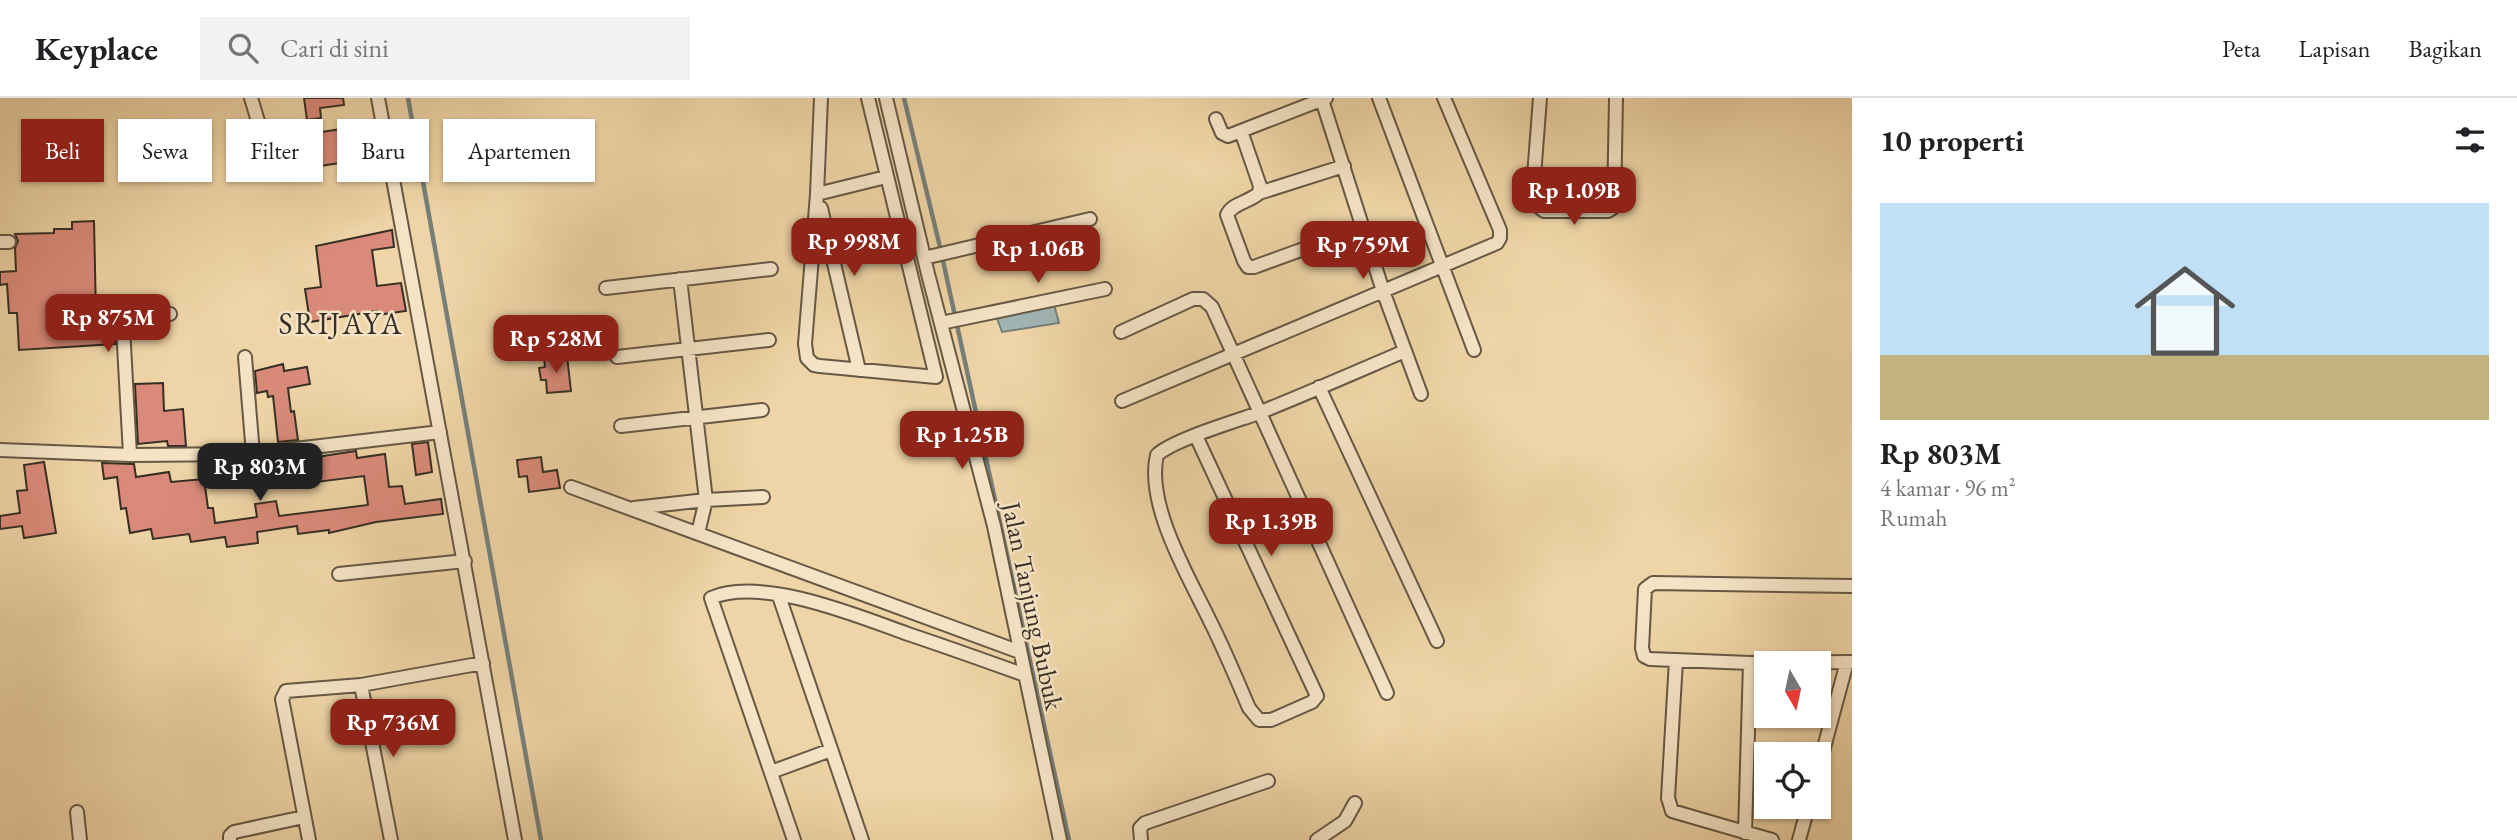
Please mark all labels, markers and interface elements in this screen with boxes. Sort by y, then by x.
search box [200,17,690,80]
text: Keyplace [35,27,158,70]
icon: search [224,29,262,67]
text: Cari di sini [280,31,389,65]
text: Peta [2222,33,2261,64]
text: Lapisan [2299,33,2371,64]
text: Bagikan [2409,33,2482,64]
chip: Beli [21,119,104,182]
chip: Sewa [118,119,212,182]
chip: Filter [226,119,323,182]
chip: Baru [337,119,429,182]
chip: Apartemen [443,119,595,182]
text: 10 properti [1880,121,2024,160]
icon: filters [2451,121,2489,159]
pin: Rp 1.09B [1502,167,1646,227]
text: Rp 1.09B [1528,175,1620,205]
pin: Rp 998M [789,218,919,278]
pin: Rp 759M [1298,222,1428,281]
text: Rp 998M [807,226,901,256]
pin: Rp 1.06B [966,226,1110,285]
text: Rp 759M [1316,229,1410,259]
text: Rp 1.06B [992,233,1084,263]
icon: home [2122,248,2248,374]
pin: Rp 875M [43,294,173,354]
text: Rp 875M [61,302,155,332]
district label: SRIJAYA [279,304,403,343]
pin: Rp 528M [491,316,621,375]
text: Rp 528M [509,323,603,353]
pin: Rp 1.25B [890,412,1034,471]
text: Rp 1.25B [916,419,1008,449]
text: Rp 803M [1880,434,2002,473]
pin: Rp 803M [195,444,325,503]
text: Rp 803M [213,451,307,481]
text: 4 kamar · 96 m² [1880,473,2016,503]
street label: Jalan Tanjung Bubuk [994,497,1072,714]
pin: Rp 1.39B [1199,498,1343,558]
text: Rumah [1880,503,1947,533]
text: Rp 1.39B [1225,506,1317,536]
north arrow [1754,651,1830,728]
map controls [1754,651,1831,819]
pin: Rp 736M [328,700,458,759]
text: Rp 736M [346,707,440,737]
button: locate [1754,742,1831,819]

